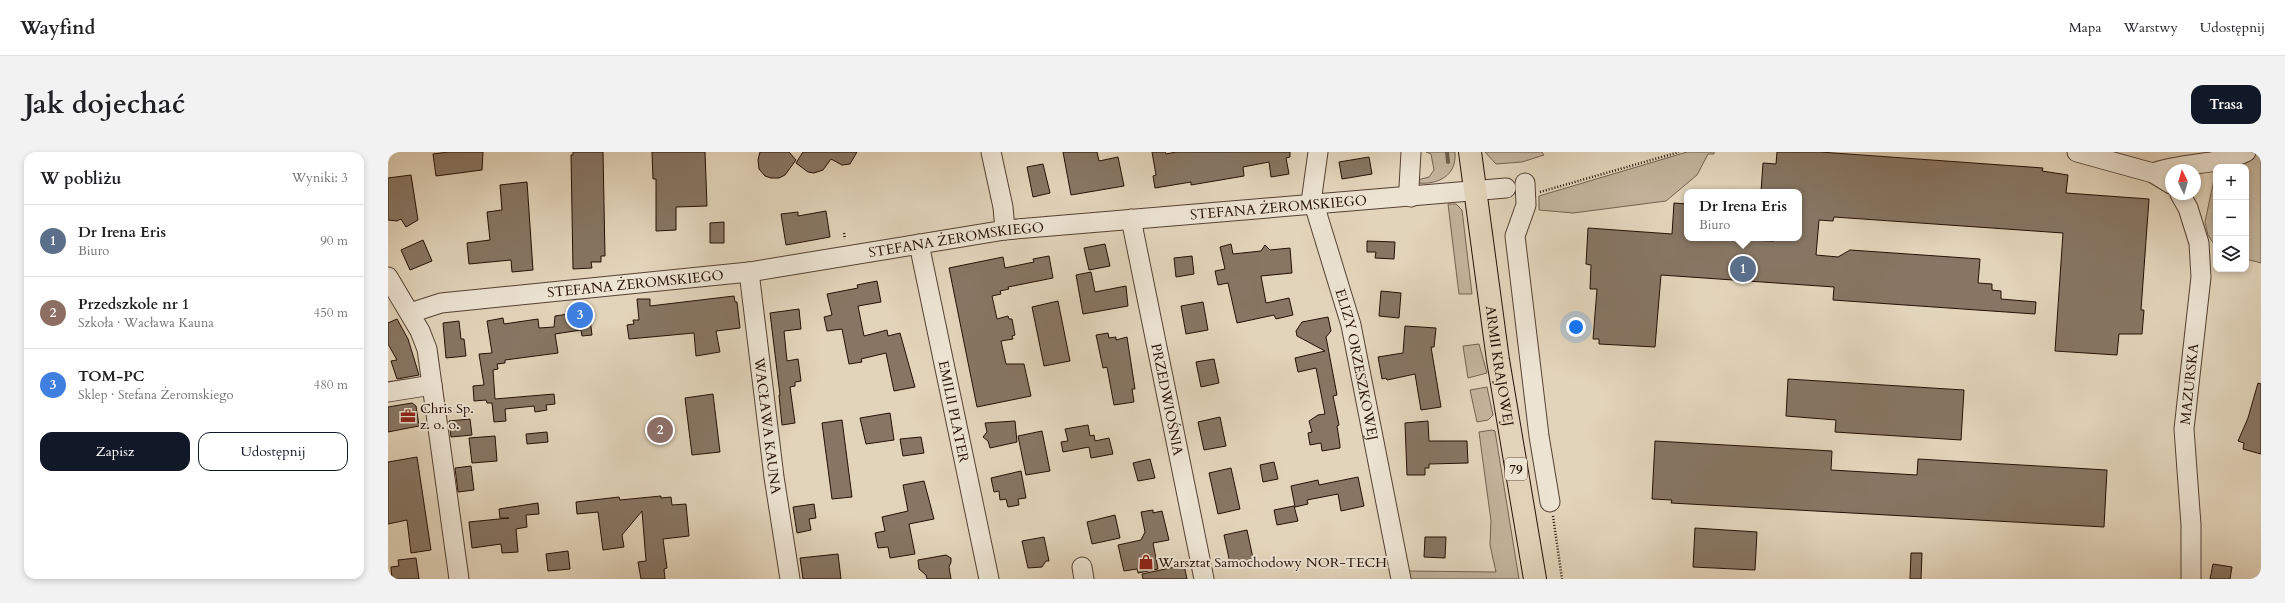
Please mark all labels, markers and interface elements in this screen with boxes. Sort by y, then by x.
text: Wayfind [20,15,95,41]
text: Mapa [2069,18,2101,37]
text: Warstwy [2123,18,2178,37]
text: Udostępnij [2200,18,2265,37]
text: Jak dojechać [24,85,185,123]
button: Trasa [2191,85,2261,124]
north arrow [2165,164,2201,200]
map controls [2213,164,2249,272]
button: + [2213,164,2249,200]
text: W pobliżu [40,167,121,190]
text: Wyniki: 3 [292,169,348,187]
popup [1684,189,1802,241]
street label: STEFANA ŻEROMSKIEGO [1189,191,1368,224]
text: Dr Irena Eris [1699,196,1787,216]
button: − [2213,200,2249,236]
text: Biuro [1699,216,1730,234]
street label: STEFANA ŻEROMSKIEGO [867,218,1045,262]
text: Dr Irena Eris [78,222,166,242]
text: 1 [50,232,56,250]
text: 90 m [320,232,348,250]
button: layers [2213,236,2249,272]
text: Biuro [78,242,109,260]
pin: 1 [1730,254,1756,284]
street label: STEFANA ŻEROMSKIEGO [546,266,725,302]
street label: ELIZY ORZESZKOWEJ [1330,286,1383,442]
text: Przedszkole nr 1 [78,294,190,314]
pin: 3 [567,300,593,330]
text: 2 [50,304,56,322]
text: 450 m [314,304,348,322]
street label: ARMII KRAJOWEJ [1481,304,1518,428]
text: Szkoła · Wacława Kauna [78,314,214,332]
your location [1566,317,1586,337]
street label: PRZEDWIOŚNIA [1146,342,1188,457]
street label: MAZURSKA [2176,342,2203,426]
street label: WACŁAWA KAUNA [749,356,786,496]
street label: EMILII PLATER [934,359,973,465]
text: TOM-PC [78,366,144,386]
text: 3 [50,376,56,394]
text: 480 m [314,376,348,394]
text: Sklep · Stefana Żeromskiego [78,386,234,404]
place label: Chris Sp. z. o. o. [420,399,474,434]
office icon: Chris Sp. z. o. o. [399,407,417,425]
pin: 2 [647,415,673,445]
button: Zapisz [40,432,190,471]
button: Udostępnij [198,432,348,471]
road number: 79 [1505,458,1527,480]
shop icon: Warsztat Samochodowy NOR-TECH [1137,553,1155,571]
place label: Warsztat Samochodowy NOR-TECH [1157,553,1387,572]

